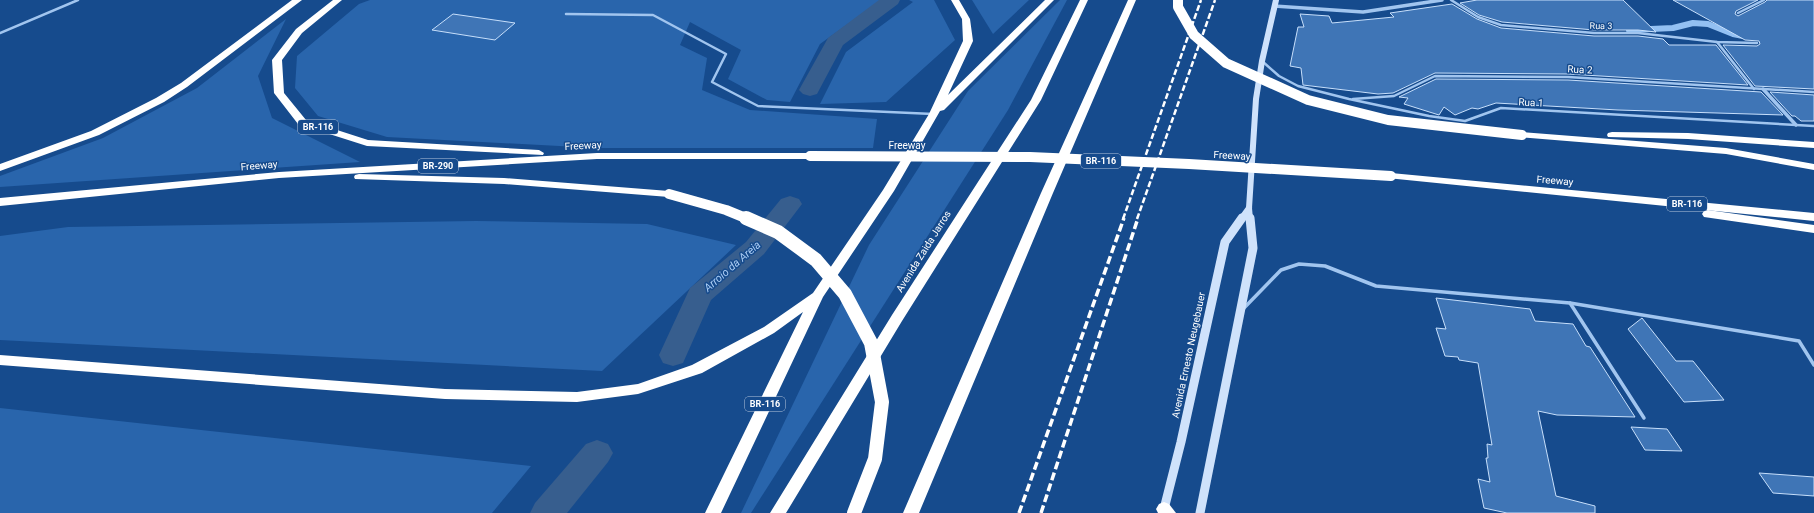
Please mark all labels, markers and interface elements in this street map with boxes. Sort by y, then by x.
street label: Rua 3 [1590,21,1612,31]
street label: Rua 2 [1567,63,1593,76]
street label: Rua 1 [1518,96,1544,109]
road number: BR-116 [298,120,338,134]
street label: Freeway [564,139,602,152]
street label: Freeway [889,140,926,151]
street label: Freeway [1213,149,1251,162]
road number: BR-116 [1081,154,1121,168]
street label: Freeway [240,158,278,173]
road number: BR-290 [418,159,458,173]
street label: Freeway [1536,173,1574,188]
road number: BR-116 [1667,197,1707,211]
street label: Avenida Zaida Jarros [894,209,953,294]
water label: Arroio da Areia [701,238,763,295]
street label: Avenida Ernesto Neugebauer [1170,291,1207,419]
road number: BR-116 [745,397,785,411]

